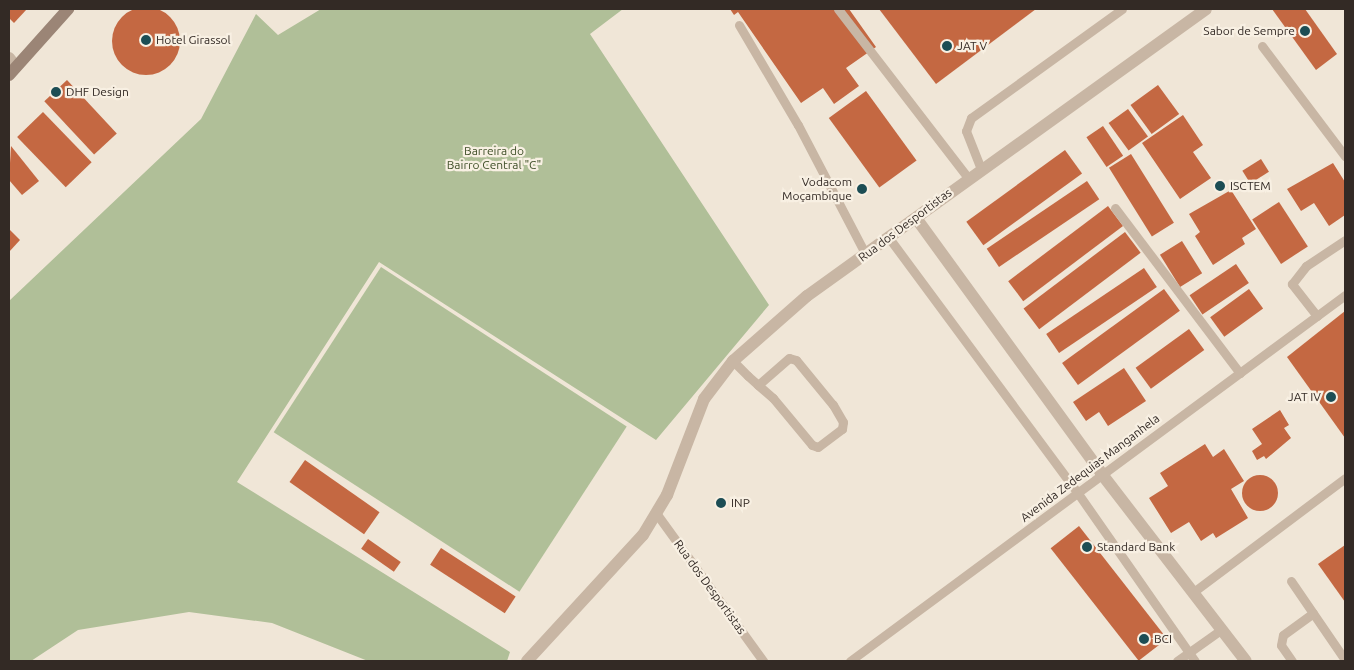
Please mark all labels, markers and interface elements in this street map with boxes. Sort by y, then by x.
place label: Sabor de Sempre [1203,24,1295,38]
marker: Sabor de Sempre [1299,25,1311,37]
place label: Hotel Girassol [156,33,231,47]
marker: Hotel Girassol [140,34,152,46]
place label: JAT V [957,39,987,53]
marker: JAT V [941,40,953,52]
place label: DHF Design [66,85,129,99]
marker: DHF Design [50,86,62,98]
park label: Barreira do Bairro Central "C" [447,144,541,172]
place label: Vodacom Moçambique [782,175,852,203]
place label: ISCTEM [1230,179,1271,193]
marker: ISCTEM [1214,180,1226,192]
marker: Vodacom Moçambique [856,183,868,195]
street label: Rua dos Desportistas [856,185,954,265]
place label: JAT IV [1288,390,1321,404]
marker: JAT IV [1325,391,1337,403]
street label: Avenida Zedequias Manganhela [1018,411,1162,525]
place label: INP [731,496,750,510]
marker: INP [715,497,727,509]
street label: Rua dos Desportistas [671,537,749,637]
place label: Standard Bank [1097,540,1175,554]
marker: Standard Bank [1081,541,1093,553]
place label: BCI [1154,632,1172,646]
marker: BCI [1138,633,1150,645]

